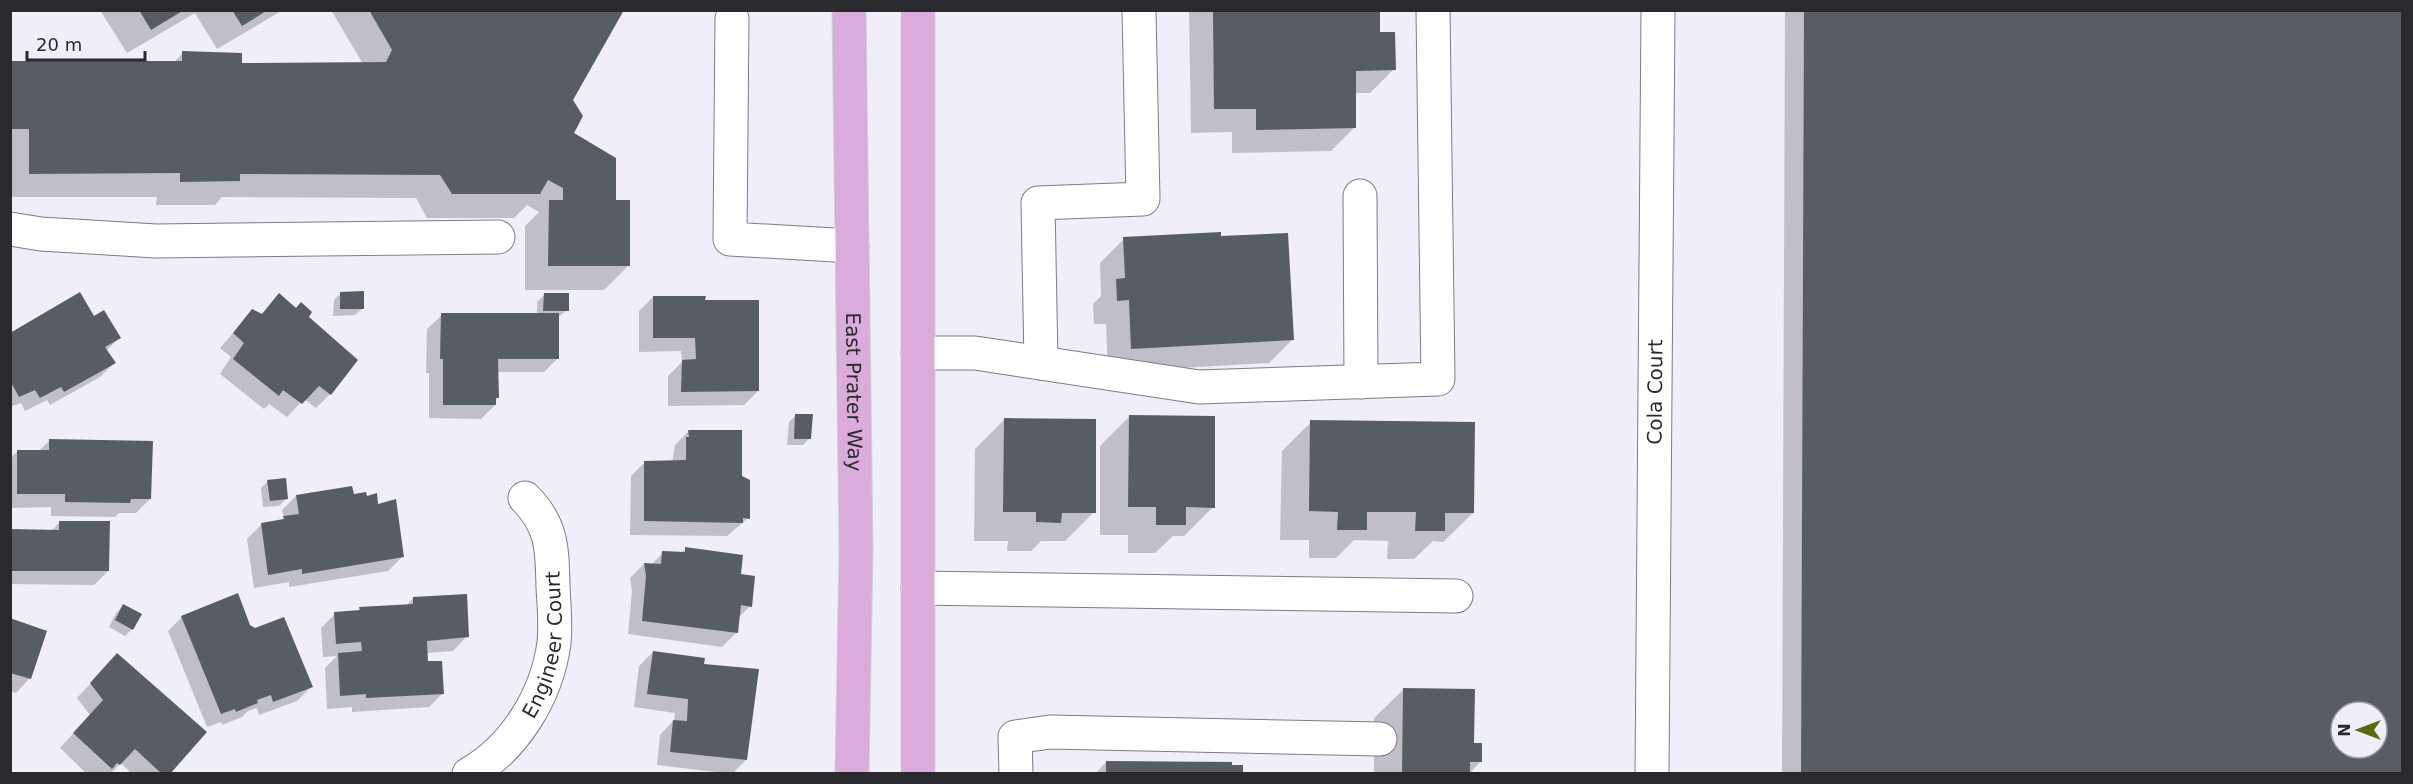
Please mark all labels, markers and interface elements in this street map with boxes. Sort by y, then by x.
scale bar [27,24,146,62]
text: 20 m [36,34,82,55]
street label: East Prater Way [841,312,867,472]
street label: Cola Court [1643,339,1667,445]
street label: Engineer Court [517,571,567,722]
north arrow [2329,700,2389,760]
text: N [2335,723,2354,737]

